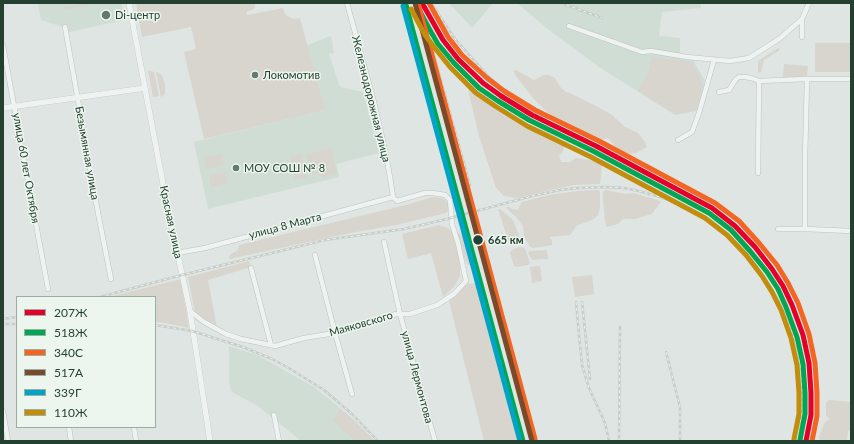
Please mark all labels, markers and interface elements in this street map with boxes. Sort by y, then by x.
place label: Di-центр [115,8,160,22]
marker: Di-центр [100,9,112,21]
street label: Железнодорожная улица [349,34,393,164]
place label: Локомотив [263,68,320,82]
marker: Локомотив [250,70,260,80]
street label: Безымянная улица [72,105,102,201]
street label: улица 60 лет Октября [10,112,42,224]
place label: МОУ СОШ № 8 [244,161,325,175]
marker: МОУ СОШ № 8 [231,163,241,173]
street label: Красная улица [157,184,185,260]
street label: улица 8 Марта [247,210,323,242]
marker: 665 км [471,233,485,247]
place label: 665 км [488,233,524,247]
legend [16,296,156,428]
text: 207Ж [54,305,87,320]
street label: Маяковского [328,309,394,339]
text: 518Ж [54,325,87,340]
street label: улица Лермонтова [398,329,436,425]
text: 340С [54,345,83,360]
text: 517А [54,365,83,380]
text: 339Г [54,385,81,400]
text: 110Ж [54,405,87,420]

